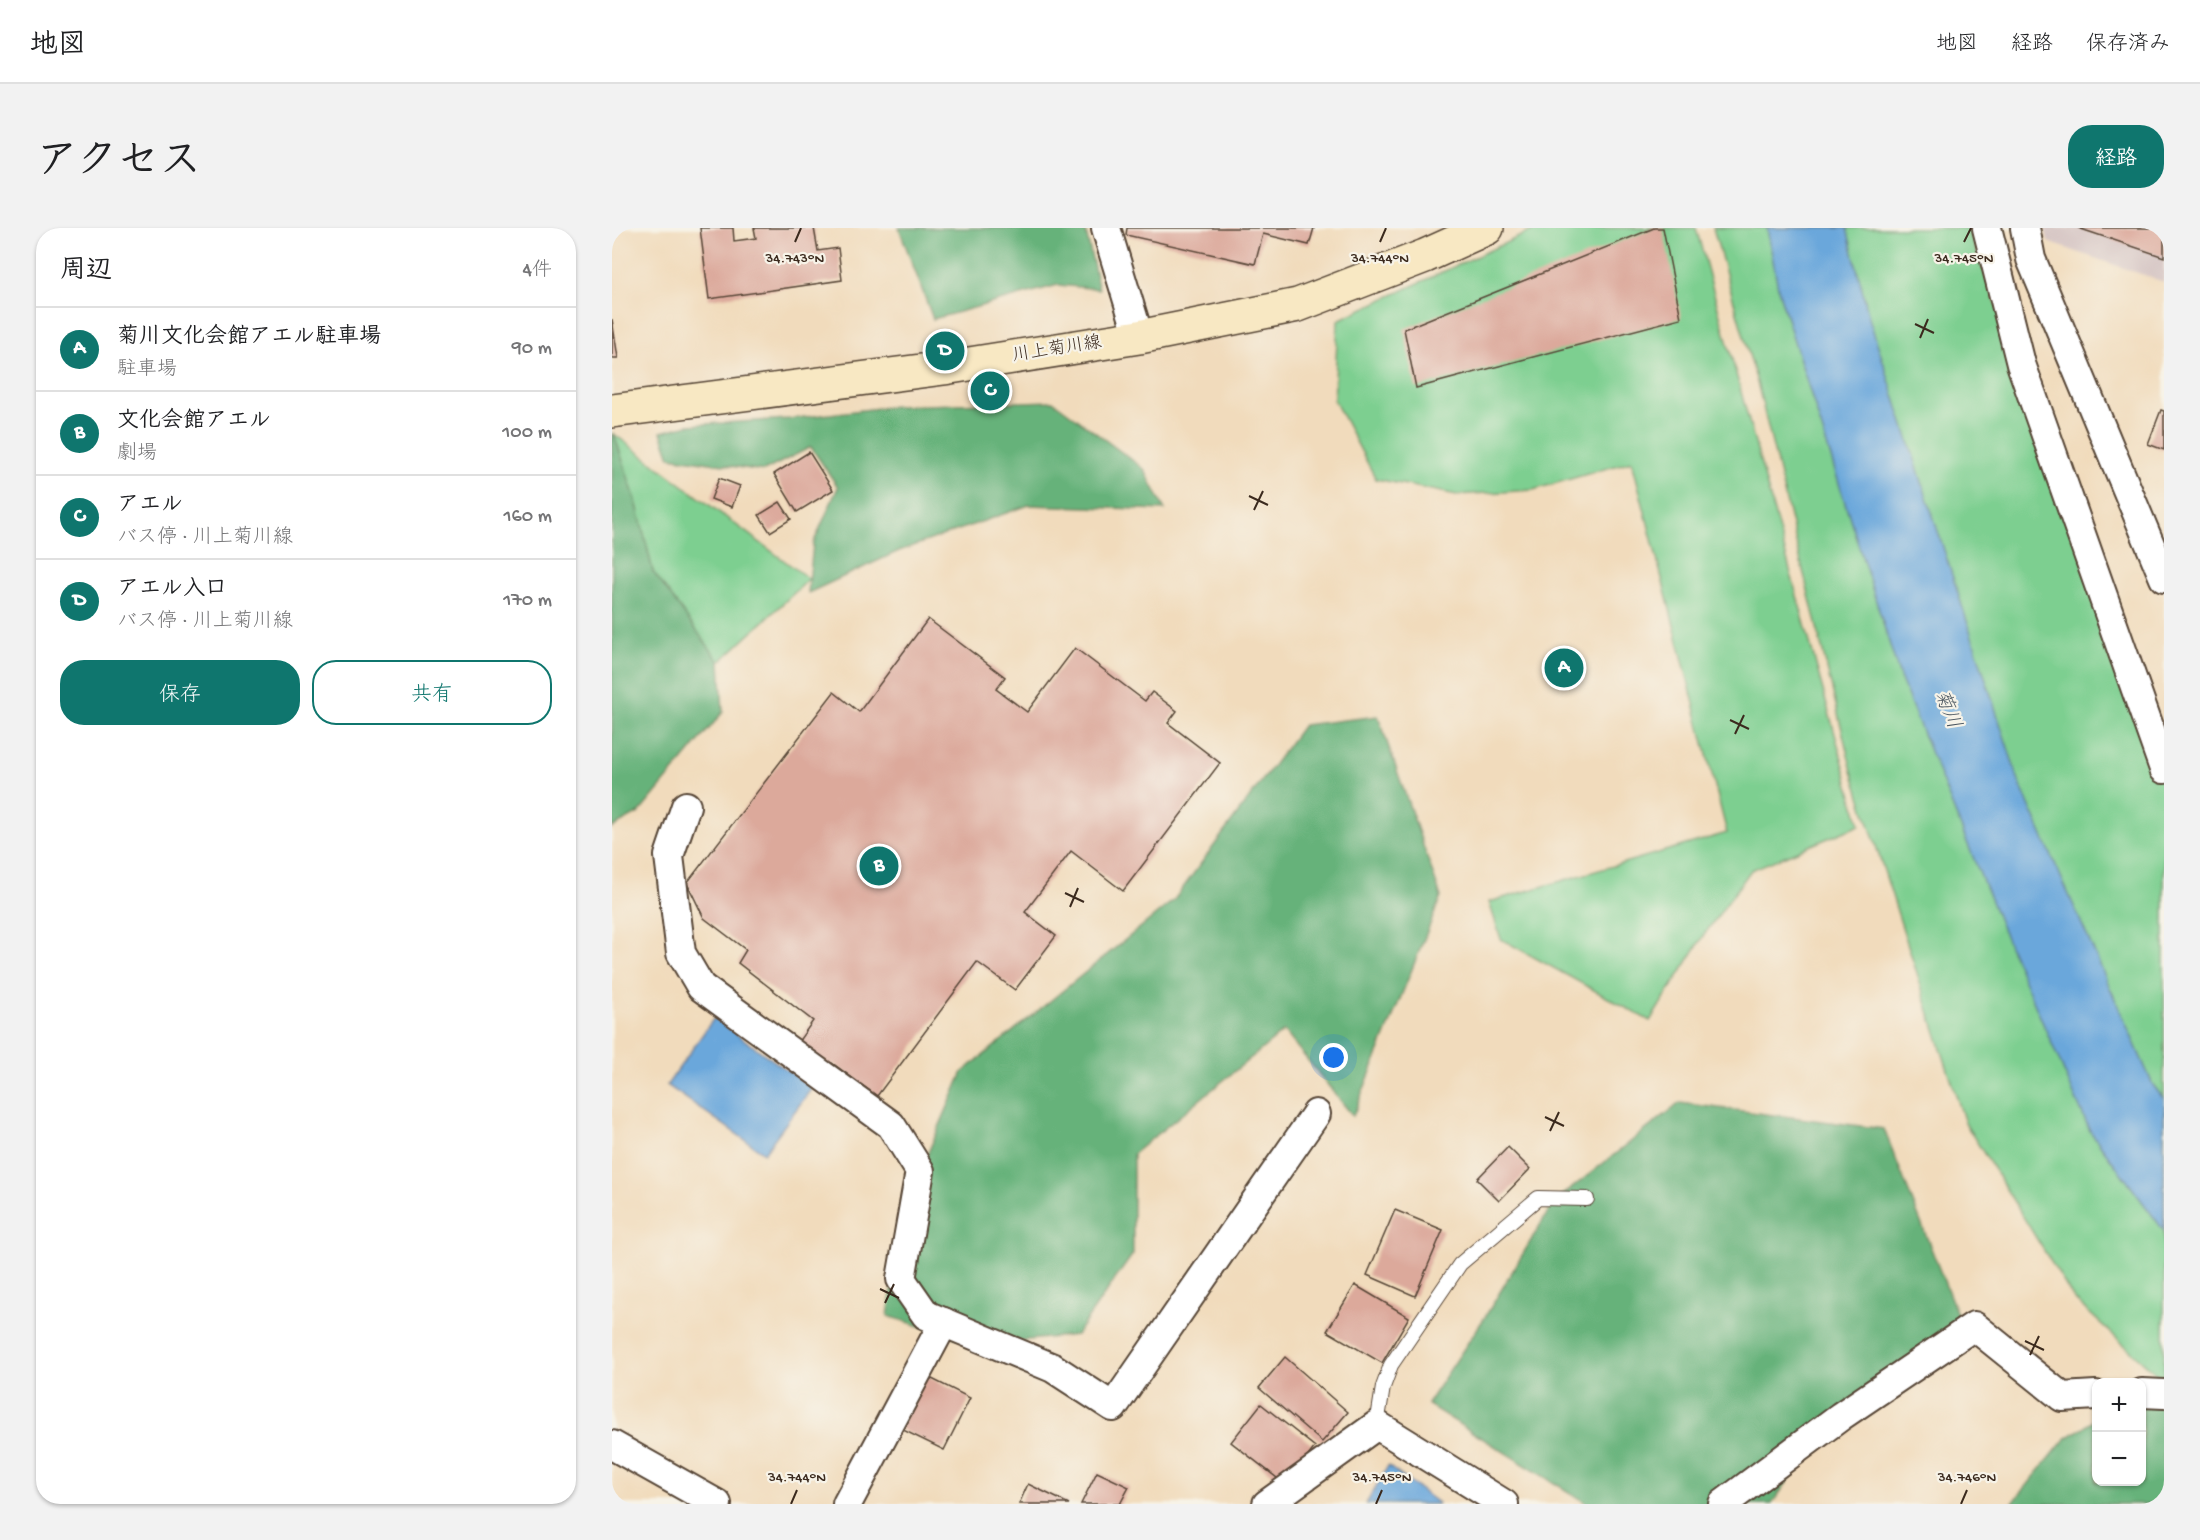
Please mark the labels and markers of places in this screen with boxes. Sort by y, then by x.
pin: D [926,328,964,374]
pin: C [970,368,1010,414]
pin: A [1544,646,1584,690]
pin: B [860,844,898,888]

